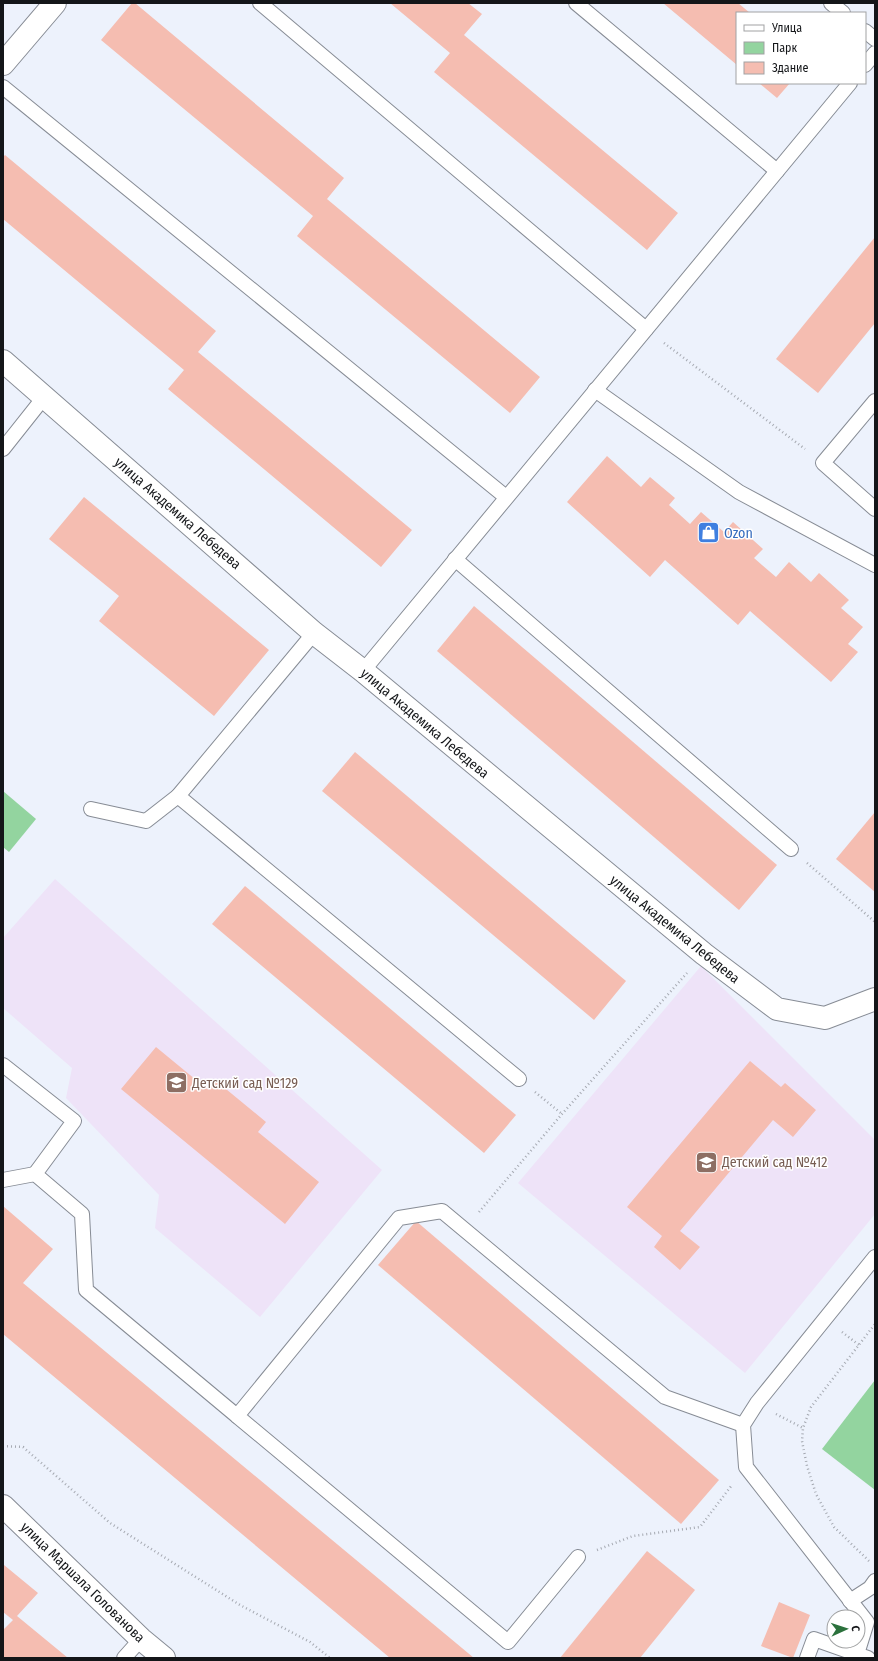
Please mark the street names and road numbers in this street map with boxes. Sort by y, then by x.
street label: улица Академика Лебедева [111,454,245,573]
street label: улица Академика Лебедева [357,665,492,782]
street label: улица Академика Лебедева [606,872,743,987]
street label: улица Маршала Голованова [17,1519,148,1646]

